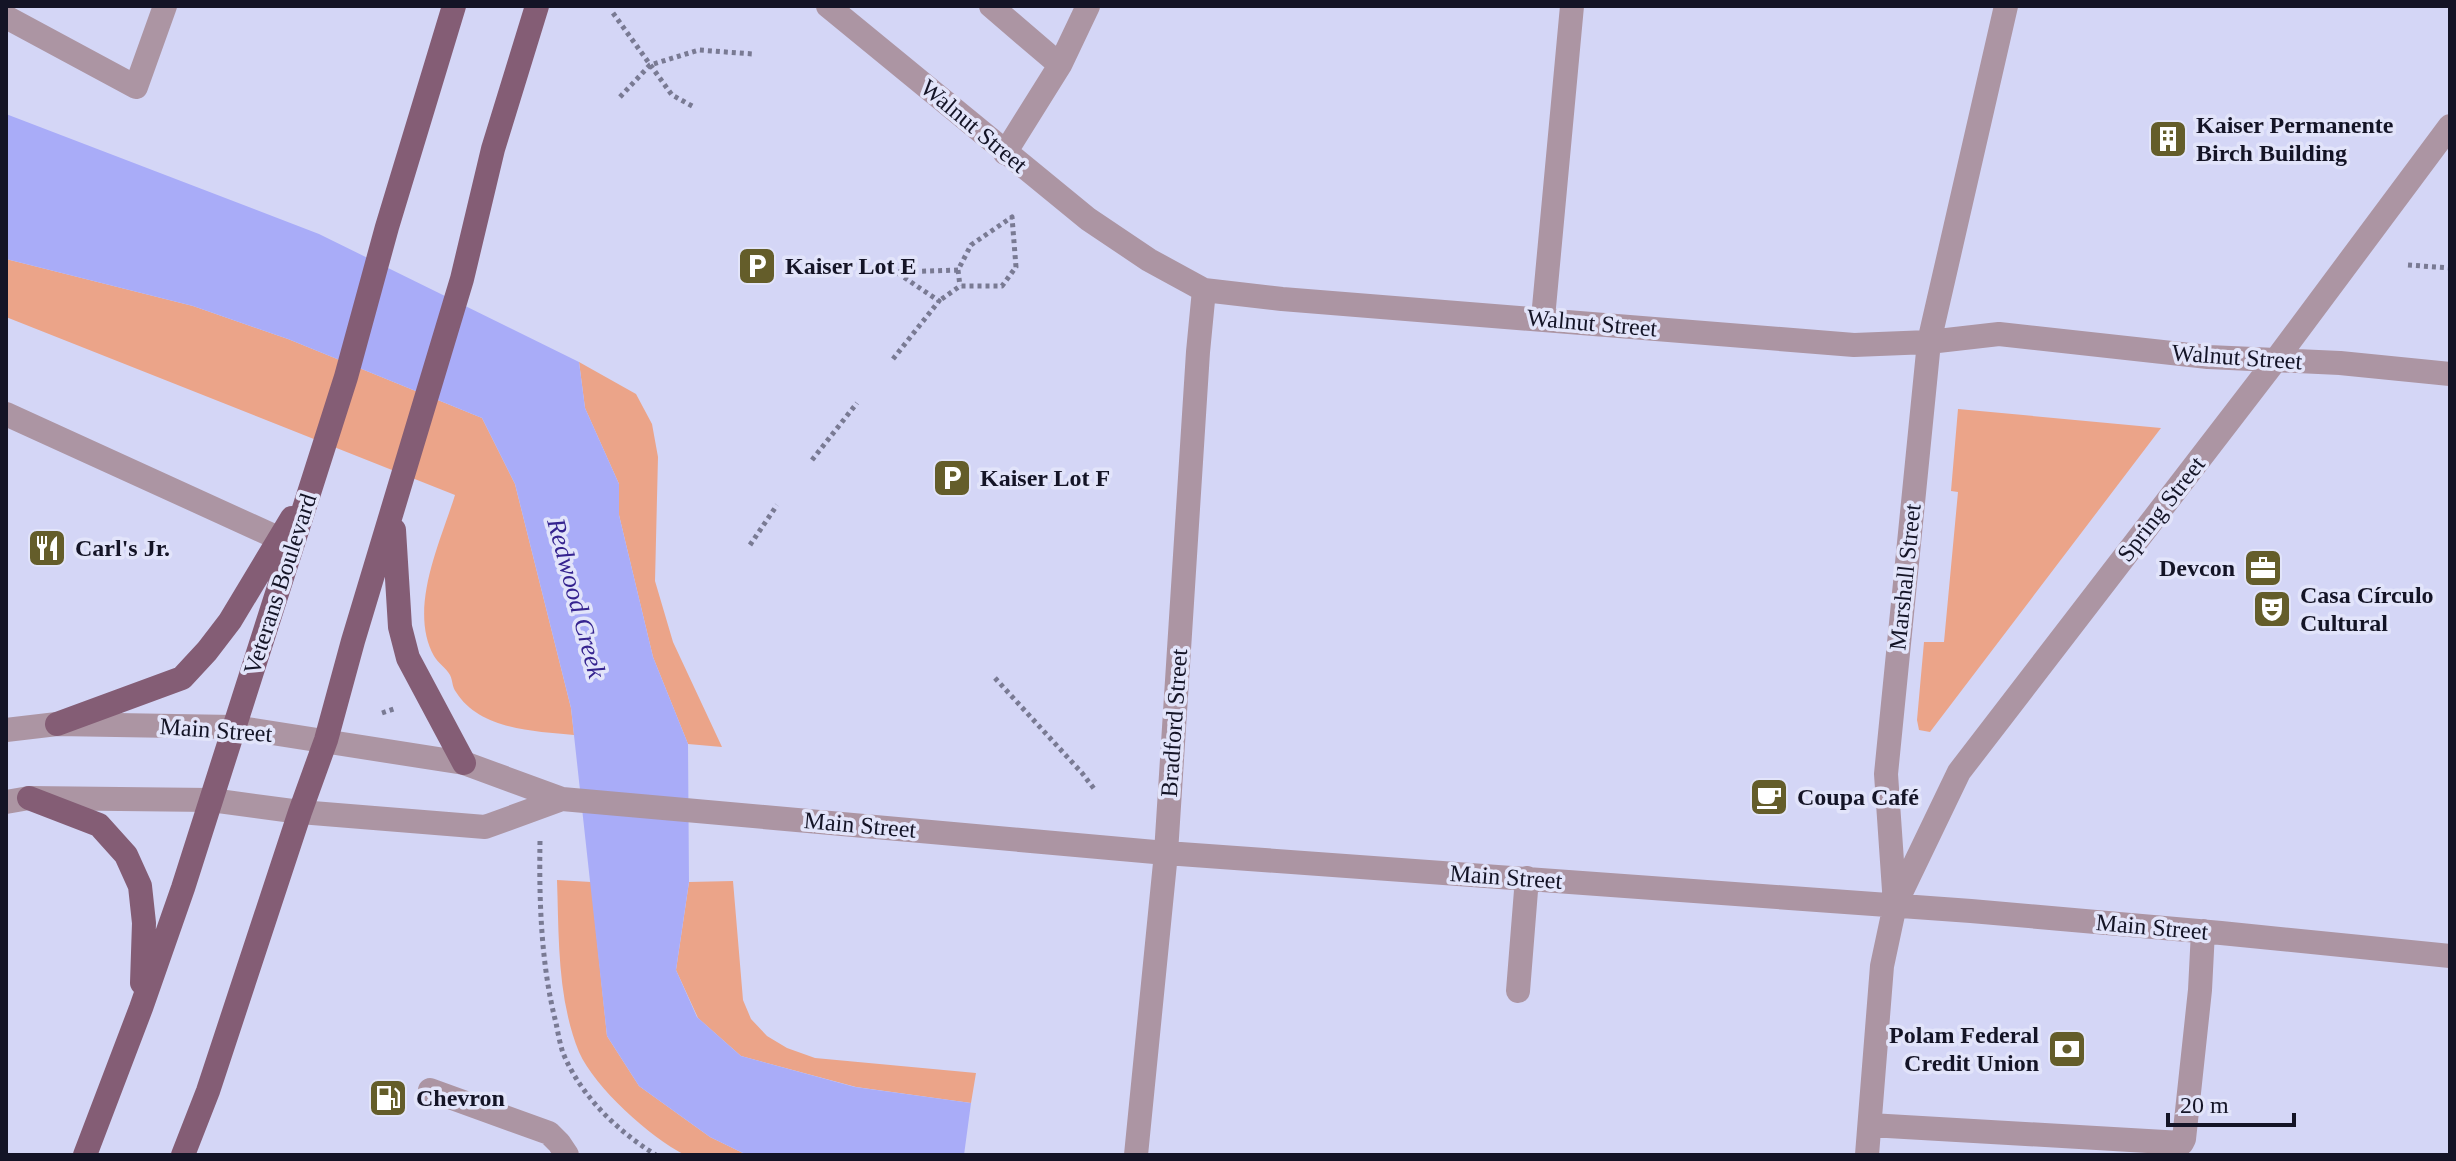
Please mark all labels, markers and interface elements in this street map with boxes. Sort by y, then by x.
street label: Walnut Street [916,74,1033,178]
place label: Kaiser Permanente Birch Building [2196,112,2394,166]
building icon: Kaiser Permanente Birch Building [2147,118,2189,160]
parking icon: Kaiser Lot E [736,245,778,287]
place label: Kaiser Lot E [785,253,917,279]
street label: Walnut Street [1526,304,1659,342]
street label: Walnut Street [2171,339,2303,375]
street label: Spring Street [2112,451,2210,567]
parking icon: Kaiser Lot F [931,457,973,499]
place label: Kaiser Lot F [980,465,1110,491]
street label: Veterans Boulevard [238,490,322,678]
street label: Marshall Street [1884,502,1926,652]
water label: Redwood Creek [541,514,612,682]
restaurant icon: Carl's Jr. [26,527,68,569]
place label: Carl's Jr. [75,535,170,561]
office icon: Devcon [2242,547,2284,589]
place label: Devcon [2159,555,2235,581]
place label: Casa Círculo Cultural [2300,582,2434,636]
theatre icon: Casa Círculo Cultural [2251,588,2293,630]
street label: Bradford Street [1156,648,1192,798]
street label: Main Street [159,713,273,747]
cafe icon: Coupa Café [1748,776,1790,818]
place label: Coupa Café [1797,784,1919,810]
street label: Main Street [803,807,918,843]
street label: Main Street [1449,860,1563,894]
street label: Main Street [2095,909,2210,945]
place label: Polam Federal Credit Union [1889,1022,2039,1076]
bank icon: Polam Federal Credit Union [2046,1028,2088,1070]
fuel station icon: Chevron [367,1077,409,1119]
scale bar [2168,1077,2294,1127]
place label: Chevron [416,1085,505,1111]
text: 20 m [2180,1092,2229,1118]

